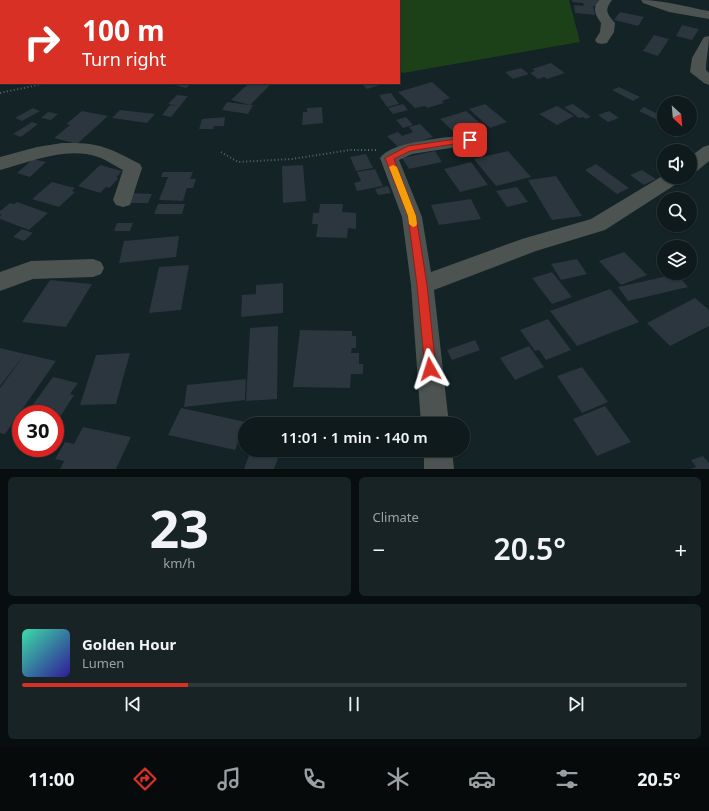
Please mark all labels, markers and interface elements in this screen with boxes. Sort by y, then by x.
text: 100 m [82,11,165,49]
icon: right [16,16,68,68]
text: Turn right [82,47,166,71]
north arrow [657,96,697,136]
map controls [657,96,697,280]
pin [453,123,487,157]
icon: arrive [459,129,481,151]
button: sound [657,144,697,184]
button: search [657,192,697,232]
button: layers [657,240,697,280]
position arrow [409,348,451,390]
speed limit sign: 30 [12,405,64,457]
text: 11:01 · 1 min · 140 m [280,427,428,447]
text: 23 [150,492,209,563]
text: Climate [373,508,419,526]
text: 20.5° [493,528,566,569]
text: − [373,534,385,564]
text: + [674,534,687,564]
text: km/h [163,554,195,572]
text: Golden Hour [82,634,176,654]
text: Lumen [82,654,124,672]
icon: previous [122,693,144,715]
icon: pause [343,693,365,715]
icon: next [565,693,587,715]
icon: directions [131,765,159,793]
icon: music [215,765,243,793]
icon: phone [300,765,328,793]
icon: climate [384,765,412,793]
icon: car [468,765,496,793]
icon: filters [553,765,581,793]
text: 11:00 [28,767,74,791]
text: 20.5° [637,767,681,791]

